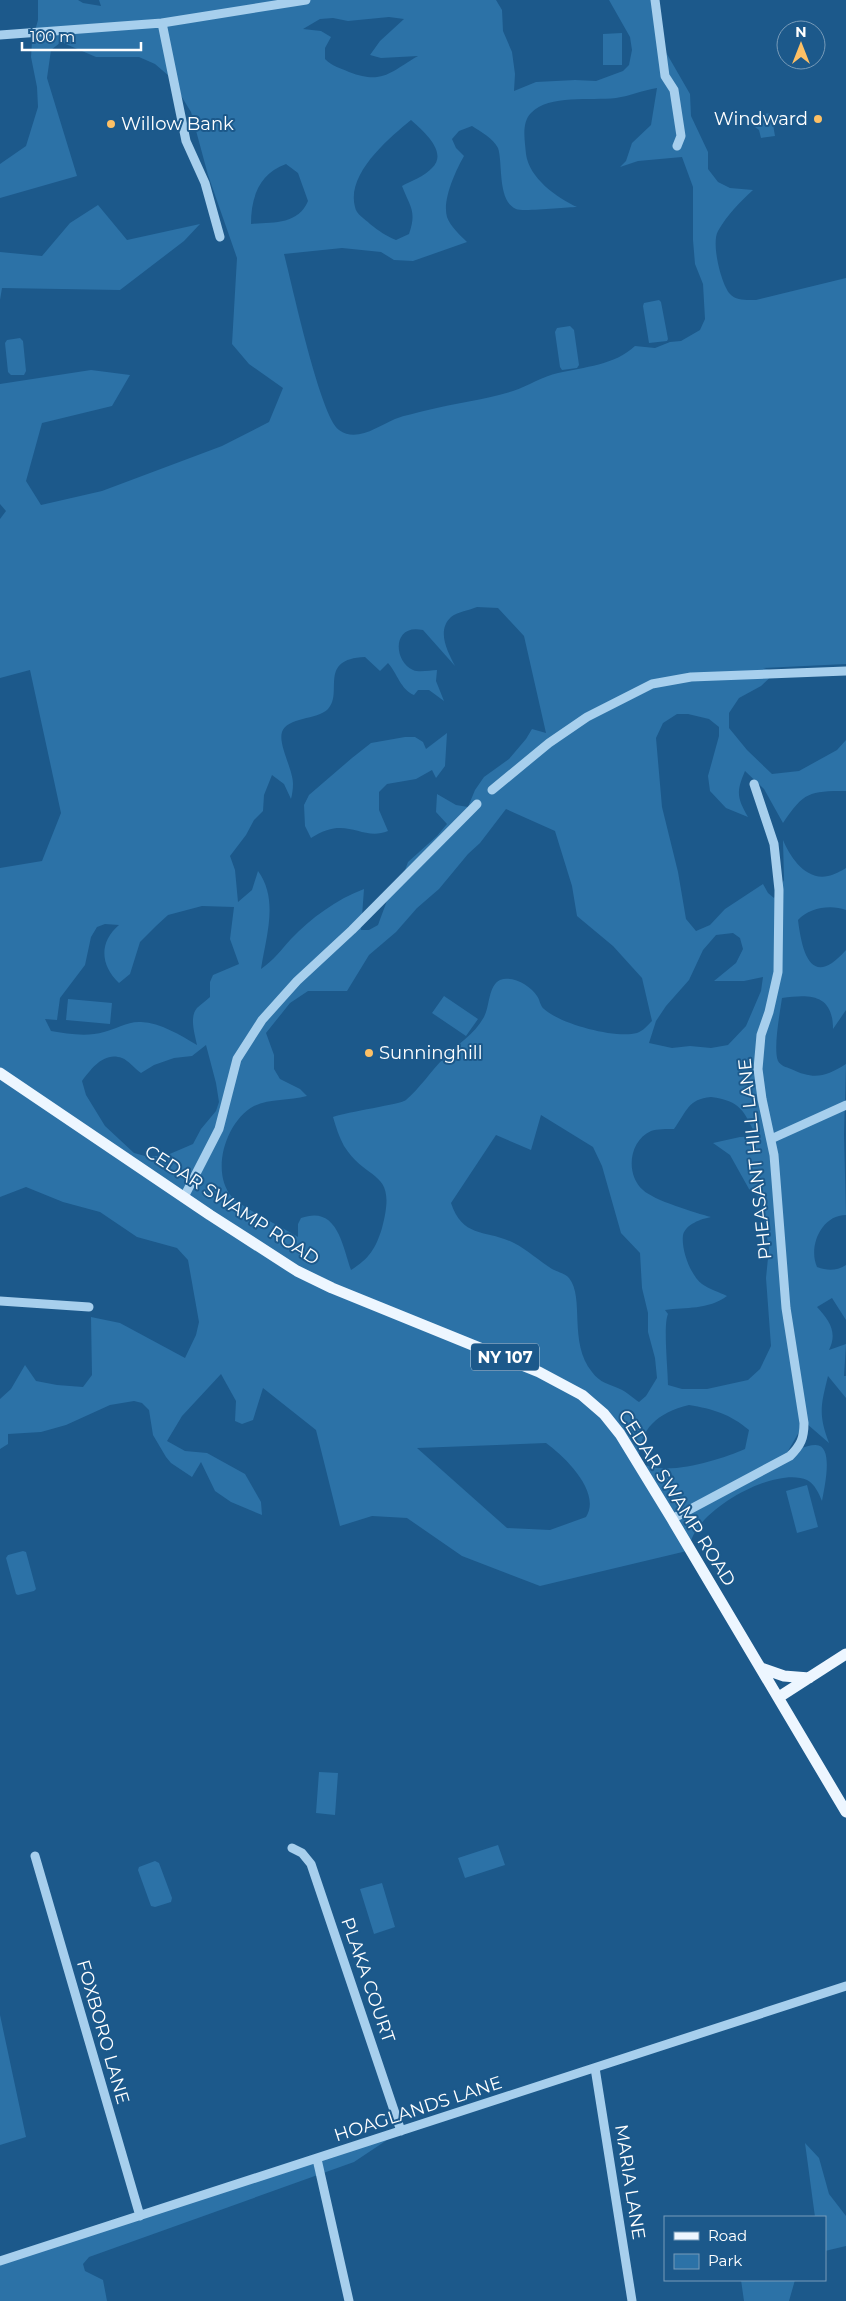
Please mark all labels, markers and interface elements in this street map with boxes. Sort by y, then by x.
scale bar [22,20,141,52]
north arrow [776,20,826,70]
text: N [795,23,807,41]
text: 100 m [30,27,75,46]
place label: Windward [714,108,808,130]
place label: Willow Bank [121,113,234,135]
marker: Windward [812,113,824,125]
marker: Willow Bank [105,118,117,130]
place label: Sunninghill [379,1042,483,1064]
marker: Sunninghill [363,1047,375,1059]
street label: PHEASANT HILL LANE [733,1057,777,1261]
street label: CEDAR SWAMP ROAD [140,1140,324,1270]
road number: NY 107 [471,1344,539,1370]
street label: CEDAR SWAMP ROAD [614,1406,740,1590]
street label: PLAKA COURT [336,1915,400,2046]
street label: FOXBORO LANE [72,1957,134,2107]
street label: HOAGLANDS LANE [331,2071,505,2147]
street label: MARIA LANE [610,2123,650,2241]
legend [664,2216,826,2281]
text: Road [708,2226,747,2245]
text: Park [708,2251,742,2270]

